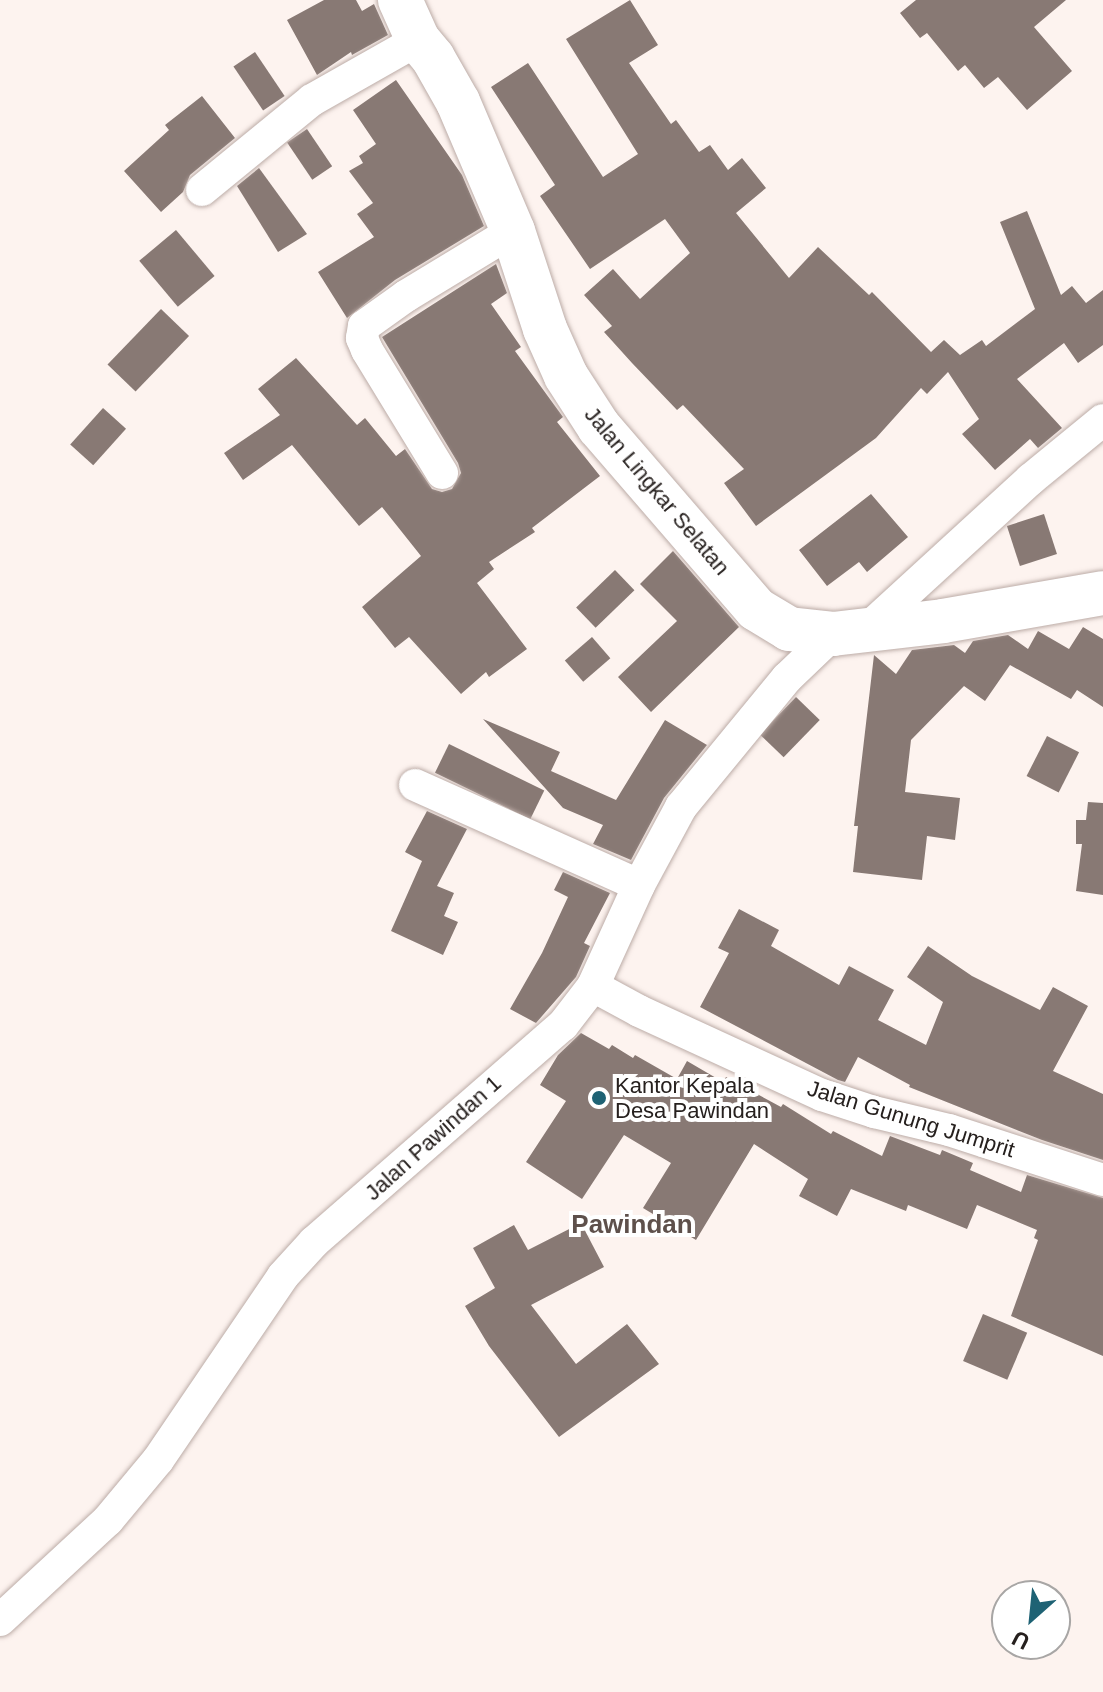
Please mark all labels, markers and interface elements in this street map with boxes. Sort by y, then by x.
street label: Jalan Lingkar Selatan [579,401,735,581]
street label: Jalan Pawindan 1 [360,1070,506,1206]
place label: Kantor Kepala Desa Pawindan [615,1072,769,1124]
street label: Jalan Gunung Jumprit [804,1075,1018,1163]
marker: Kantor Kepala Desa Pawindan [590,1089,608,1107]
district label: Pawindan [571,1209,693,1241]
north arrow [991,1580,1071,1660]
text: U [1008,1625,1034,1655]

